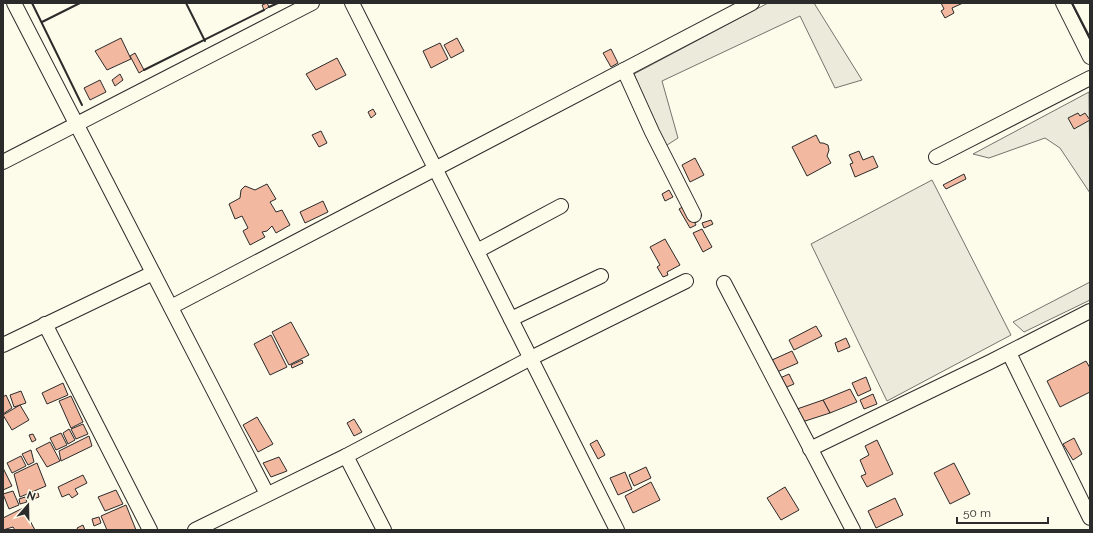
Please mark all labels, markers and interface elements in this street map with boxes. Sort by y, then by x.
north arrow [8,485,48,525]
text: N [25,489,37,504]
scale bar [957,499,1048,525]
text: 50 m [963,506,991,520]

